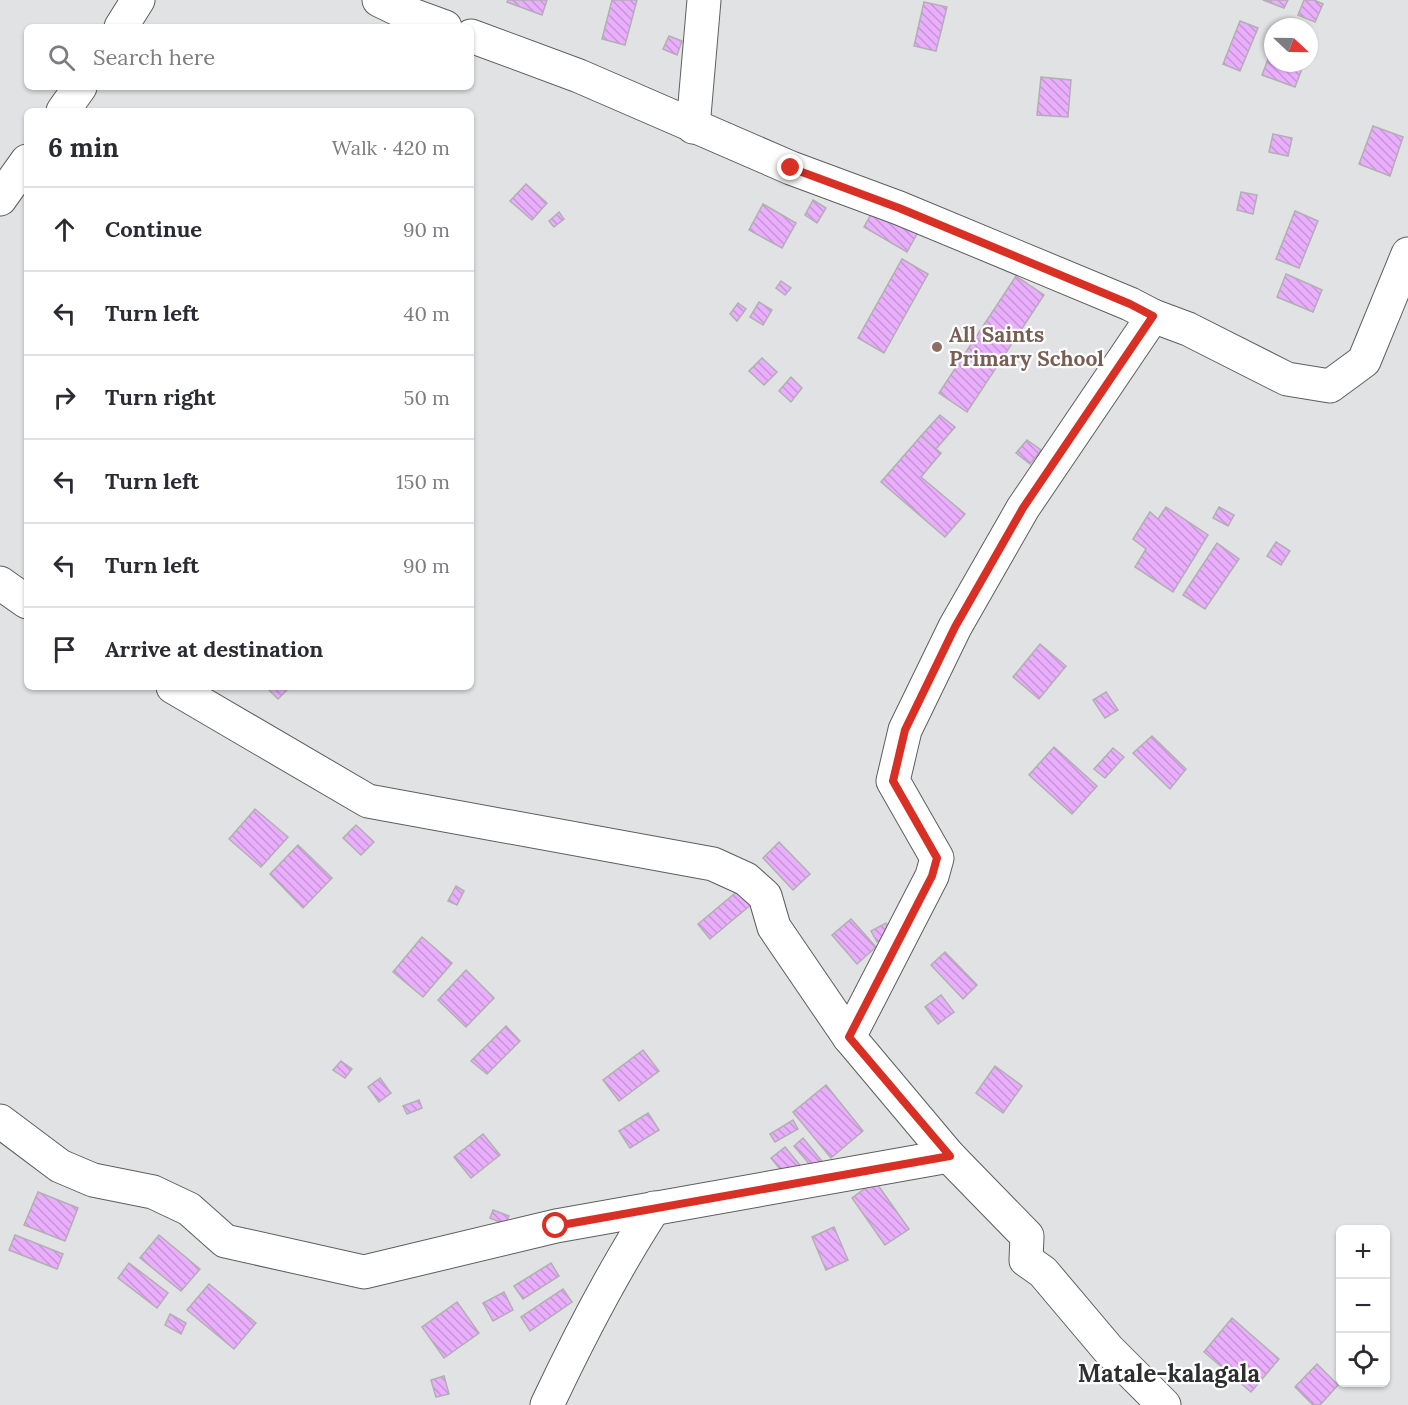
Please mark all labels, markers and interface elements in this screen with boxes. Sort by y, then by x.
north arrow [1264,18,1318,72]
search box [24,24,474,90]
icon: search [45,41,78,74]
text: Search here [93,43,215,71]
text: 6 min [48,131,119,164]
text: Walk · 420 m [332,135,450,160]
route end [777,154,803,180]
icon: ahead [48,213,81,246]
text: Continue [105,215,202,243]
text: 90 m [403,217,450,242]
icon: left [48,297,81,330]
text: Turn left [105,299,199,327]
text: 40 m [404,301,450,326]
place label: All Saints Primary School [949,321,1104,372]
marker: All Saints Primary School [930,340,944,354]
icon: right [48,381,81,414]
text: Turn right [105,383,216,411]
text: 50 m [404,385,450,410]
icon: left [48,465,81,498]
text: Turn left [105,467,199,495]
text: 150 m [396,469,450,494]
icon: left [48,549,81,582]
text: Turn left [105,551,199,579]
text: 90 m [403,553,450,578]
icon: arrive [48,633,81,666]
text: Arrive at destination [105,635,323,663]
route start [542,1212,568,1238]
map controls [1336,1225,1390,1387]
button: + [1336,1225,1390,1279]
button: − [1336,1279,1390,1333]
button: locate [1336,1333,1390,1387]
district label: Matale-kalagala [1078,1358,1261,1389]

